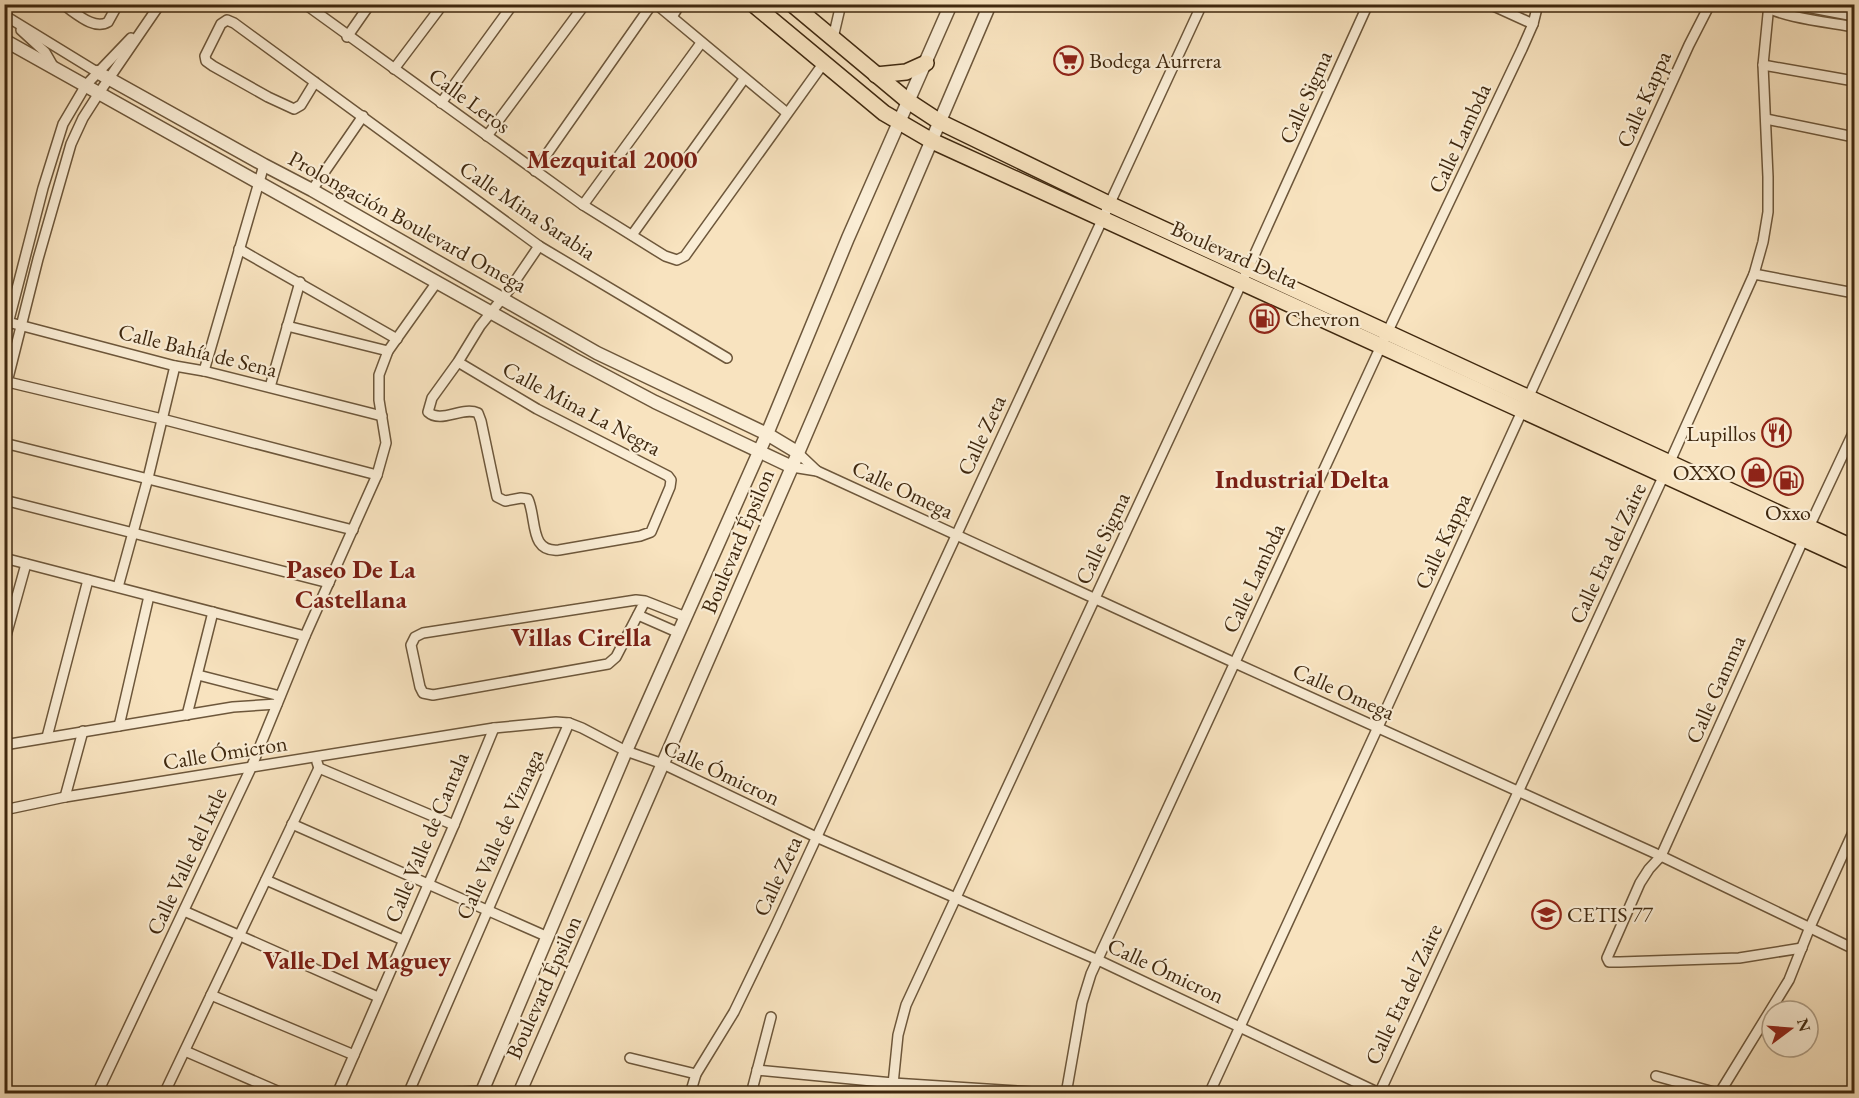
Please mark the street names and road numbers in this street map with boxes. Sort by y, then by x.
street label: Calle Sigma [1272,46,1339,148]
street label: Calle Kappa [1609,46,1678,152]
street label: Calle Leros [423,61,517,140]
street label: Calle Lambda [1421,78,1498,198]
street label: Prolongación Boulevard Omega [283,144,532,299]
street label: Calle Mina Sarabia [454,154,602,267]
street label: Boulevard Delta [1167,213,1303,296]
street label: Calle Bahía de Sena [115,317,281,384]
street label: Calle Mina La Negra [497,354,666,463]
street label: Calle Zeta [950,390,1013,480]
street label: Calle Omega [847,453,958,526]
street label: Boulevard Épsilon [694,464,781,618]
street label: Calle Eta del Zaire [1562,477,1653,629]
street label: Calle Sigma [1068,487,1137,589]
street label: Calle Kappa [1408,488,1477,594]
street label: Calle Lambda [1215,518,1292,638]
street label: Calle Gamma [1679,630,1752,748]
street label: Calle Omega [1288,656,1400,727]
street label: Calle Ómicron [161,728,290,777]
street label: Calle Ómicron [659,733,785,812]
street label: Calle Valle de Viznaga [449,744,550,924]
street label: Calle Valle de Cantala [377,747,476,927]
street label: Calle Valle del Ixtle [140,782,234,940]
street label: Calle Zeta [746,831,809,921]
street label: Boulevard Épsilon [499,910,588,1064]
street label: Calle Eta del Zaire [1358,918,1449,1070]
street label: Calle Ómicron [1103,931,1229,1010]

